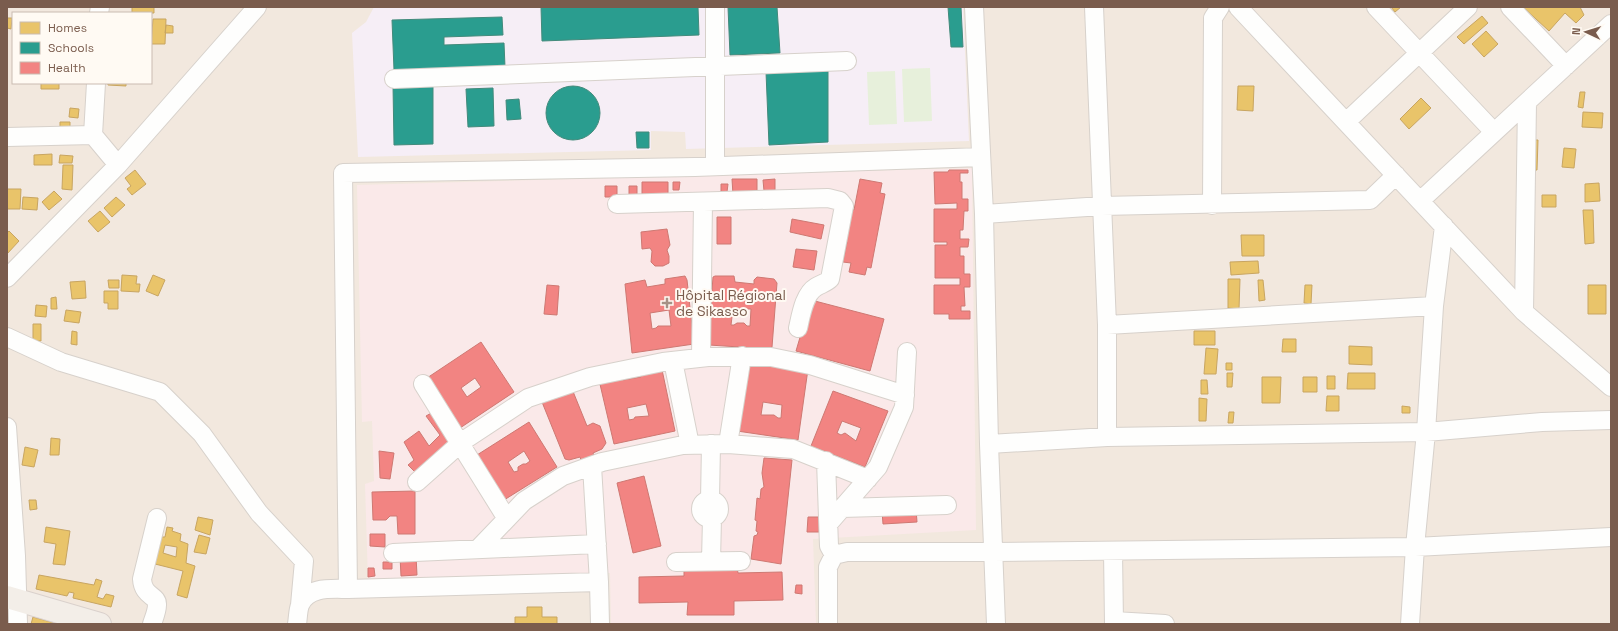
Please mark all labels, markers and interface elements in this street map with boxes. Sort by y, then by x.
legend [12,12,152,84]
north arrow [1566,12,1606,52]
text: Homes [48,20,87,36]
text: N [1569,27,1583,35]
text: Schools [48,40,94,56]
text: Health [48,60,86,76]
place label: Hôpital Régional de Sikasso [676,286,786,320]
marker: Hôpital Régional de Sikasso [661,297,673,309]

